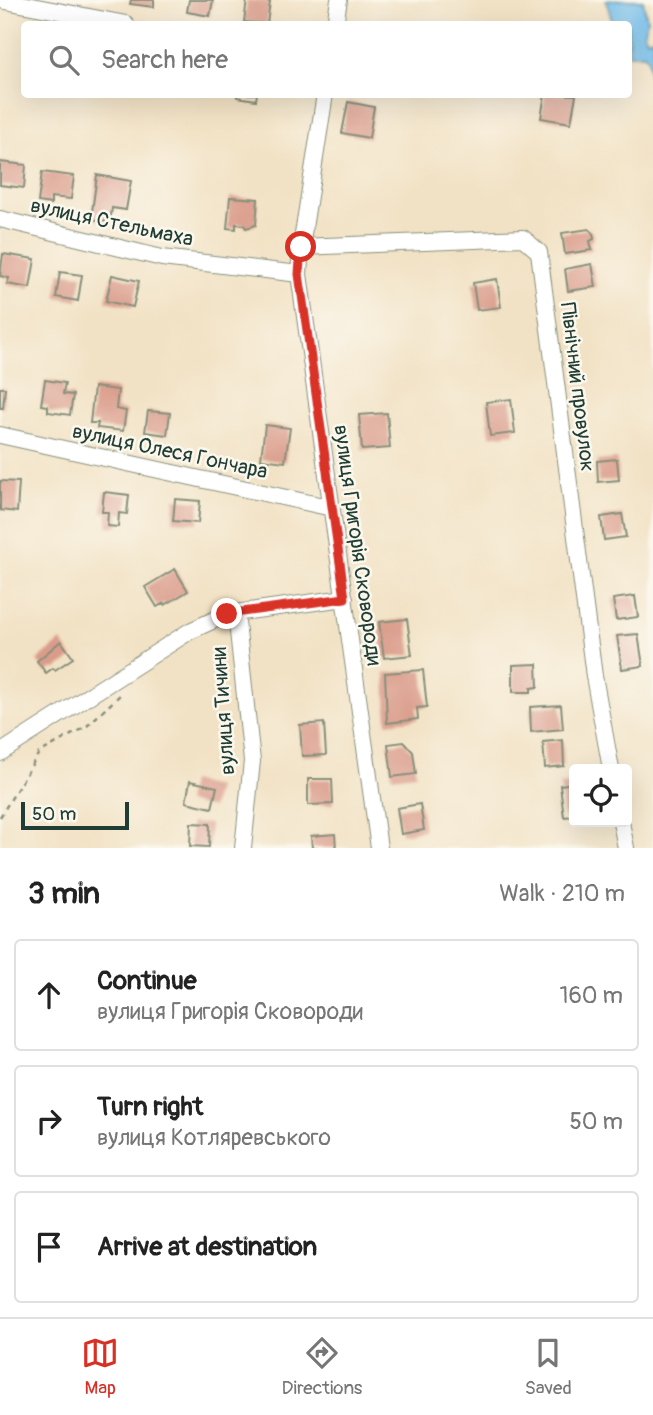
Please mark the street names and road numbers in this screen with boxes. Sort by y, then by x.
street label: вулиця Стельмаха [28,192,196,253]
street label: Північний провулок [554,301,601,473]
street label: вулиця Олеся Гончара [70,418,270,485]
street label: вулиця Григорія Сковороди [327,423,388,667]
street label: вулиця Тичини [206,646,241,776]

